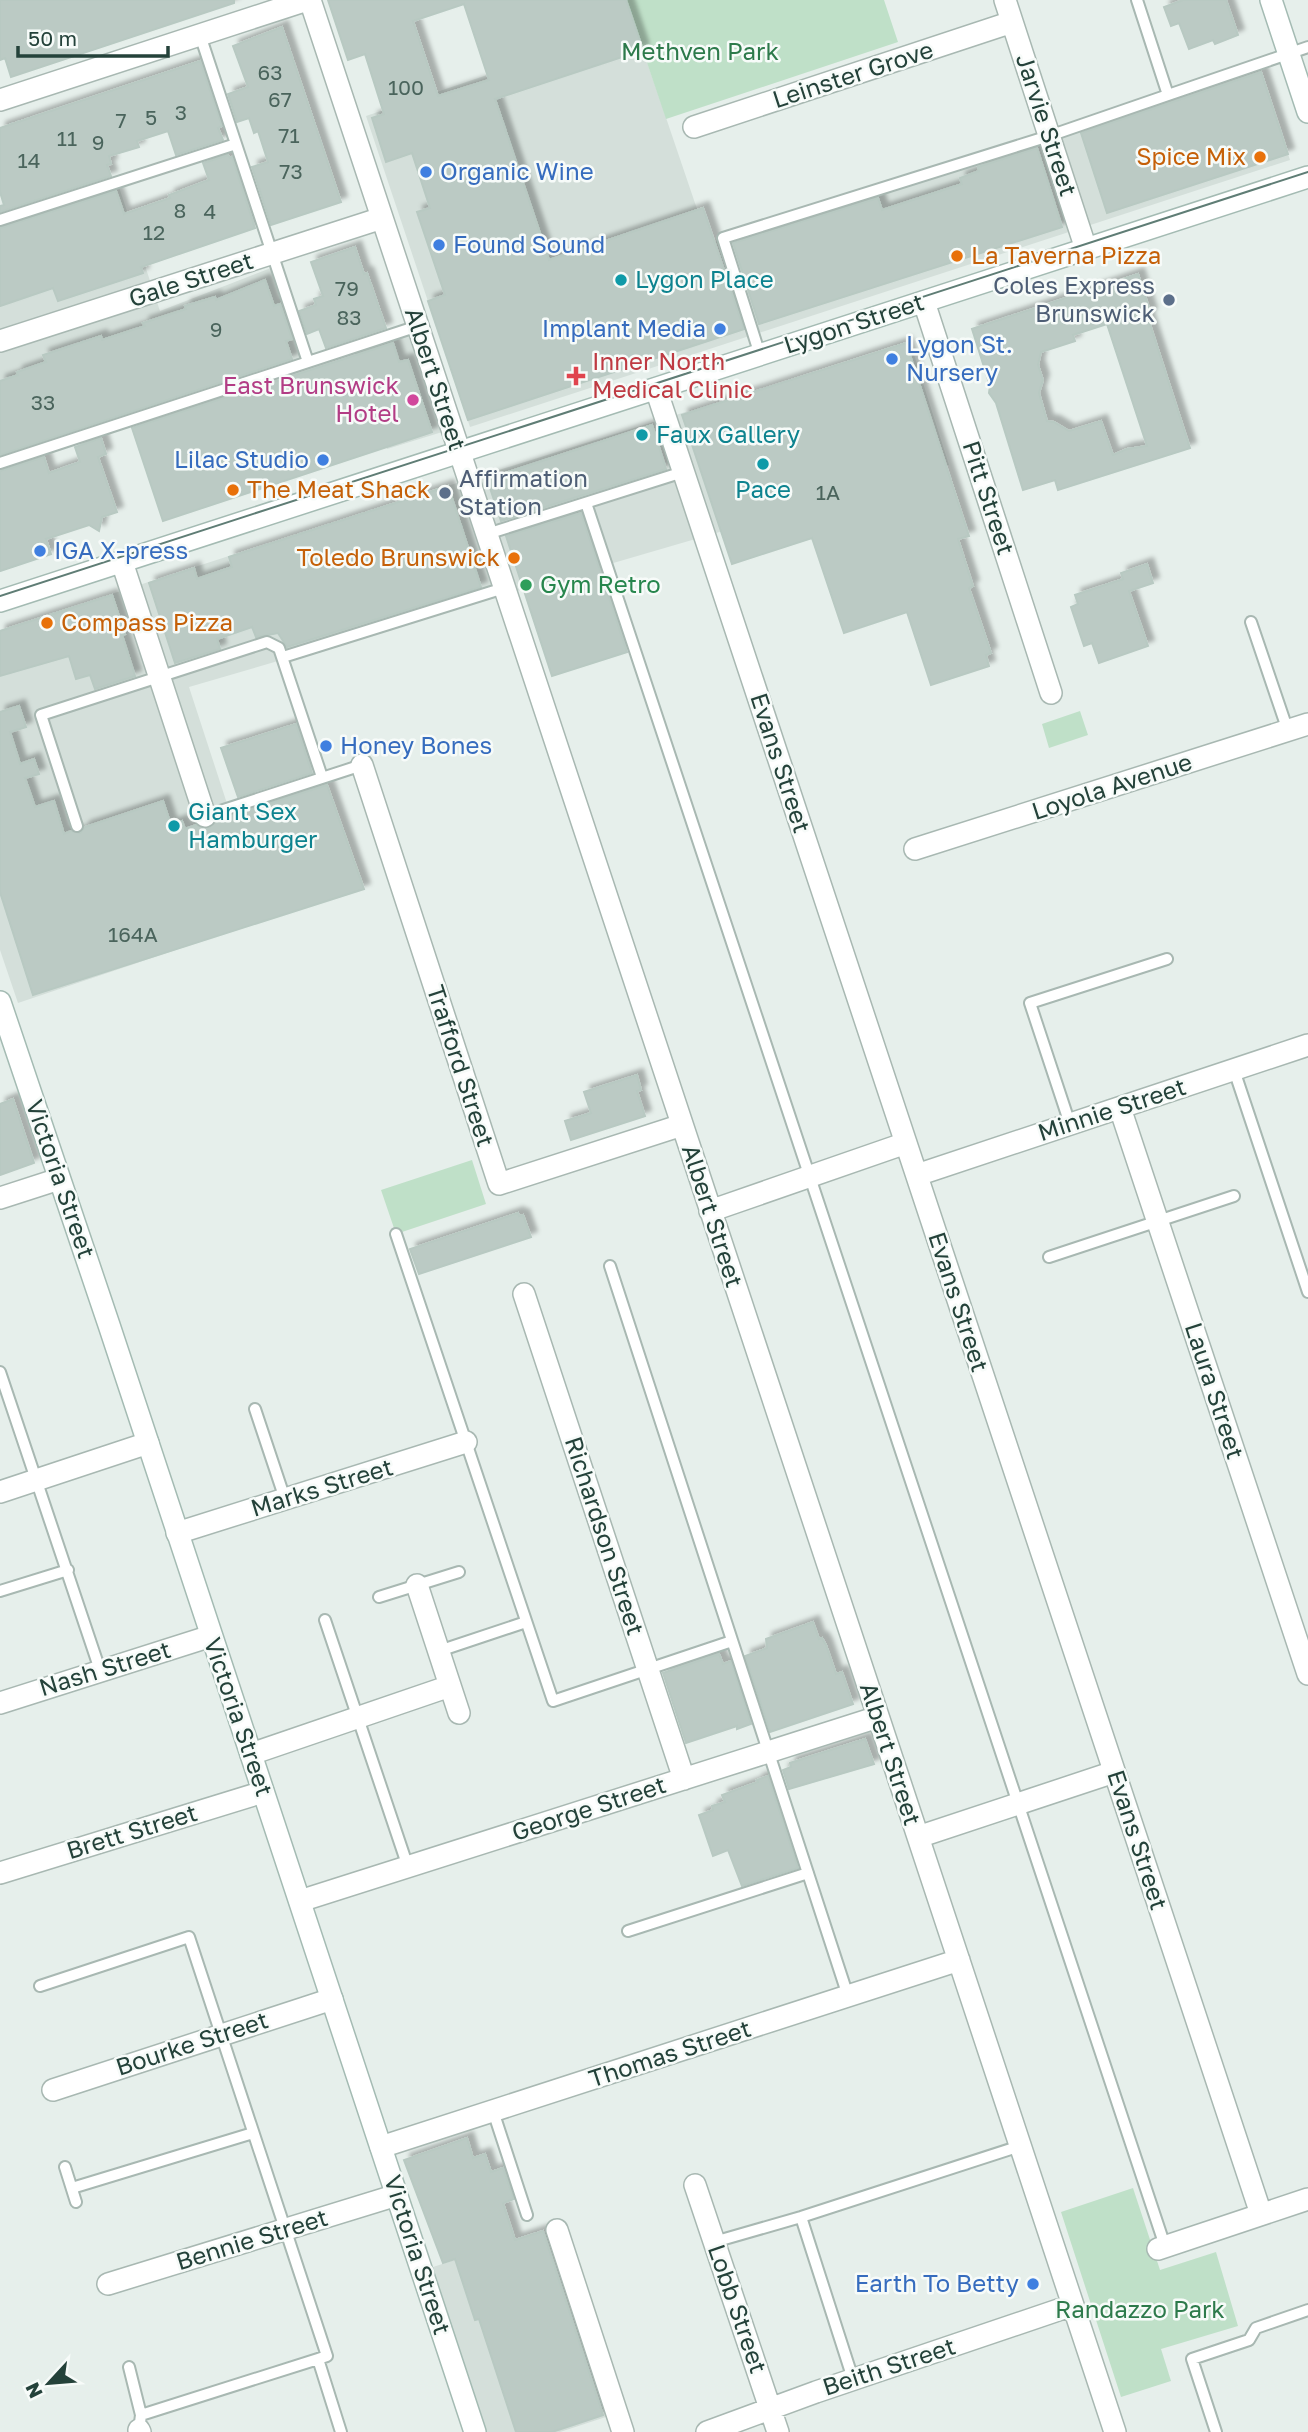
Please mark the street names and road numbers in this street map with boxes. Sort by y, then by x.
street label: Leinster Grove [769,34,936,113]
street label: Jarvie Street [1011,50,1084,199]
street label: Gale Street [125,245,256,312]
street label: Lygon Street [780,286,927,359]
street label: Albert Street [400,303,473,454]
street label: Pitt Street [957,437,1021,558]
street label: Evans Street [745,689,818,836]
street label: Loyola Avenue [1028,746,1195,825]
street label: Trafford Street [422,981,501,1150]
street label: Minnie Street [1034,1071,1189,1146]
street label: Victoria Street [21,1095,102,1262]
street label: Albert Street [677,1140,750,1291]
street label: Evans Street [923,1228,996,1375]
street label: Laura Street [1180,1319,1251,1462]
street label: Richardson Street [560,1433,651,1638]
street label: Marks Street [247,1451,396,1522]
street label: Victoria Street [199,1633,280,1800]
street label: Nash Street [35,1634,174,1701]
street label: Albert Street [855,1678,928,1829]
street label: Evans Street [1102,1766,1175,1913]
street label: George Street [508,1769,669,1846]
street label: Brett Street [63,1797,200,1864]
street label: Bourke Street [112,2004,271,2081]
street label: Thomas Street [585,2013,754,2092]
street label: Victoria Street [379,2171,458,2338]
street label: Bennie Street [172,2202,331,2275]
street label: Lobb Street [703,2240,774,2377]
street label: Beith Street [819,2330,959,2401]

